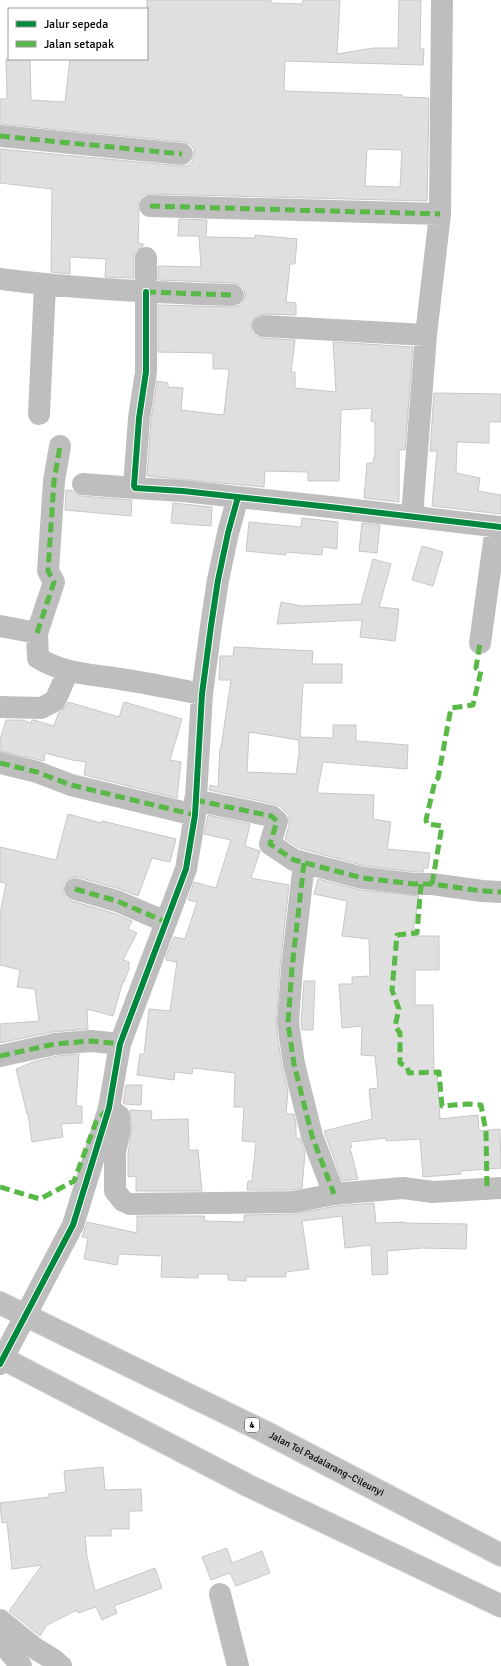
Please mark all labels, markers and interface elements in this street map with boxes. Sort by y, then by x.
legend [8,8,148,60]
text: Jalur sepeda [44,17,108,32]
text: Jalan setapak [44,37,114,52]
road number: 4 [245,1418,259,1432]
street label: Jalan Tol Padalarang–Cileunyi [267,1429,386,1499]

